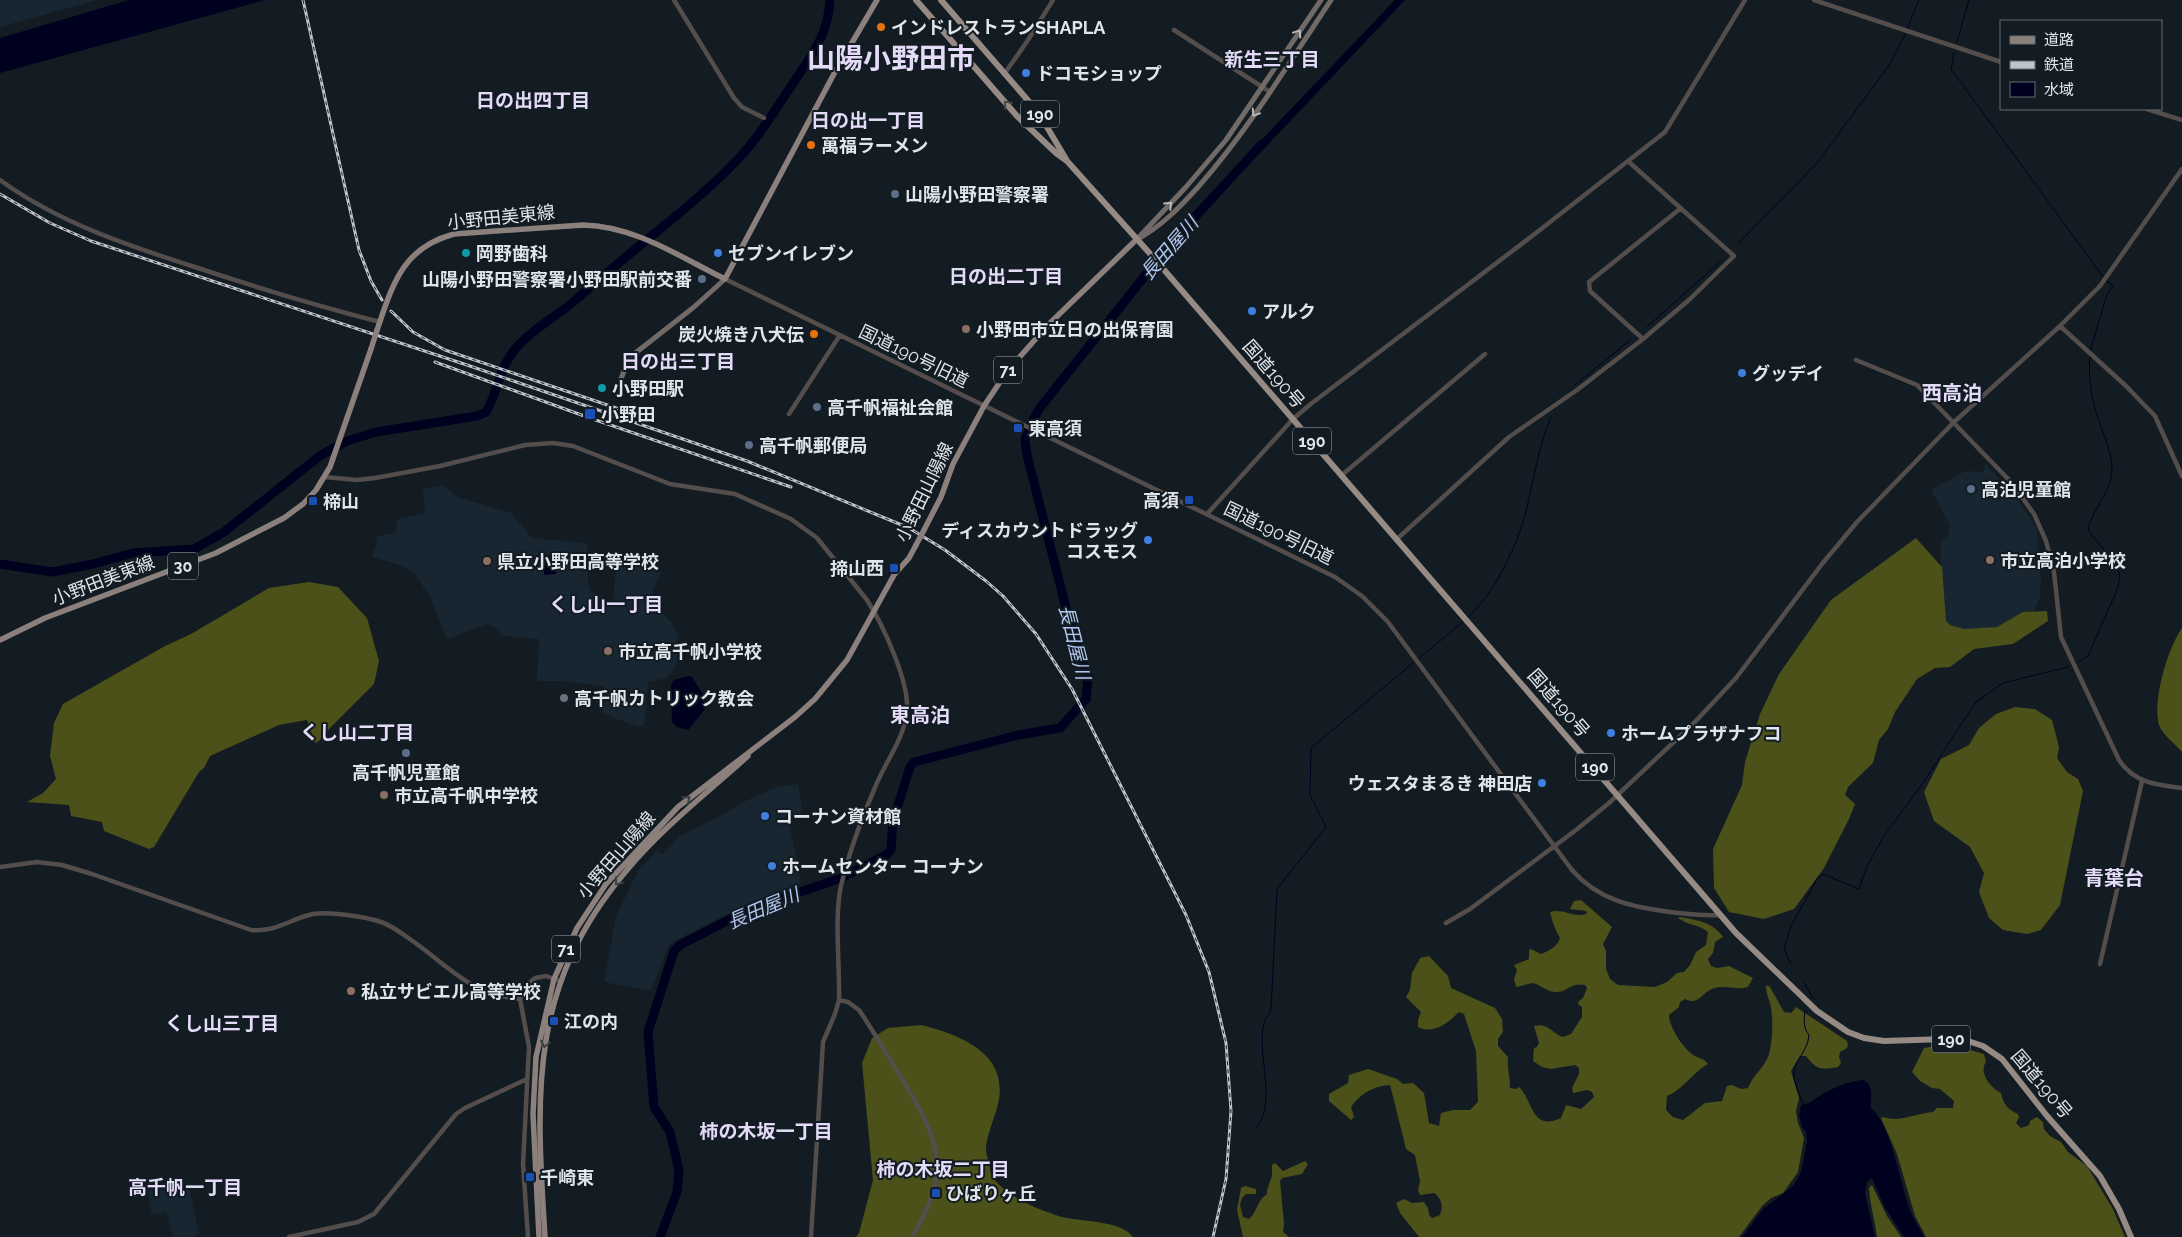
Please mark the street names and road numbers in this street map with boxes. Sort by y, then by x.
road number: 190 [1021,100,1059,128]
street label: 小野田美東線 [446,201,556,233]
street label: 国道190号旧道 [856,320,972,392]
street label: 国道190号 [1239,336,1309,412]
road number: 71 [994,356,1022,384]
road number: 190 [1293,428,1331,454]
street label: 小野田山陽線 [891,439,957,545]
street label: 国道190号旧道 [1221,497,1337,569]
street label: 小野田美東線 [49,551,157,609]
road number: 30 [168,552,198,580]
street label: 国道190号 [1524,665,1594,741]
road number: 190 [1576,754,1614,780]
street label: 小野田山陽線 [573,807,659,903]
road number: 71 [552,936,580,962]
road number: 190 [1932,1026,1970,1052]
street label: 国道190号 [2007,1045,2077,1123]

